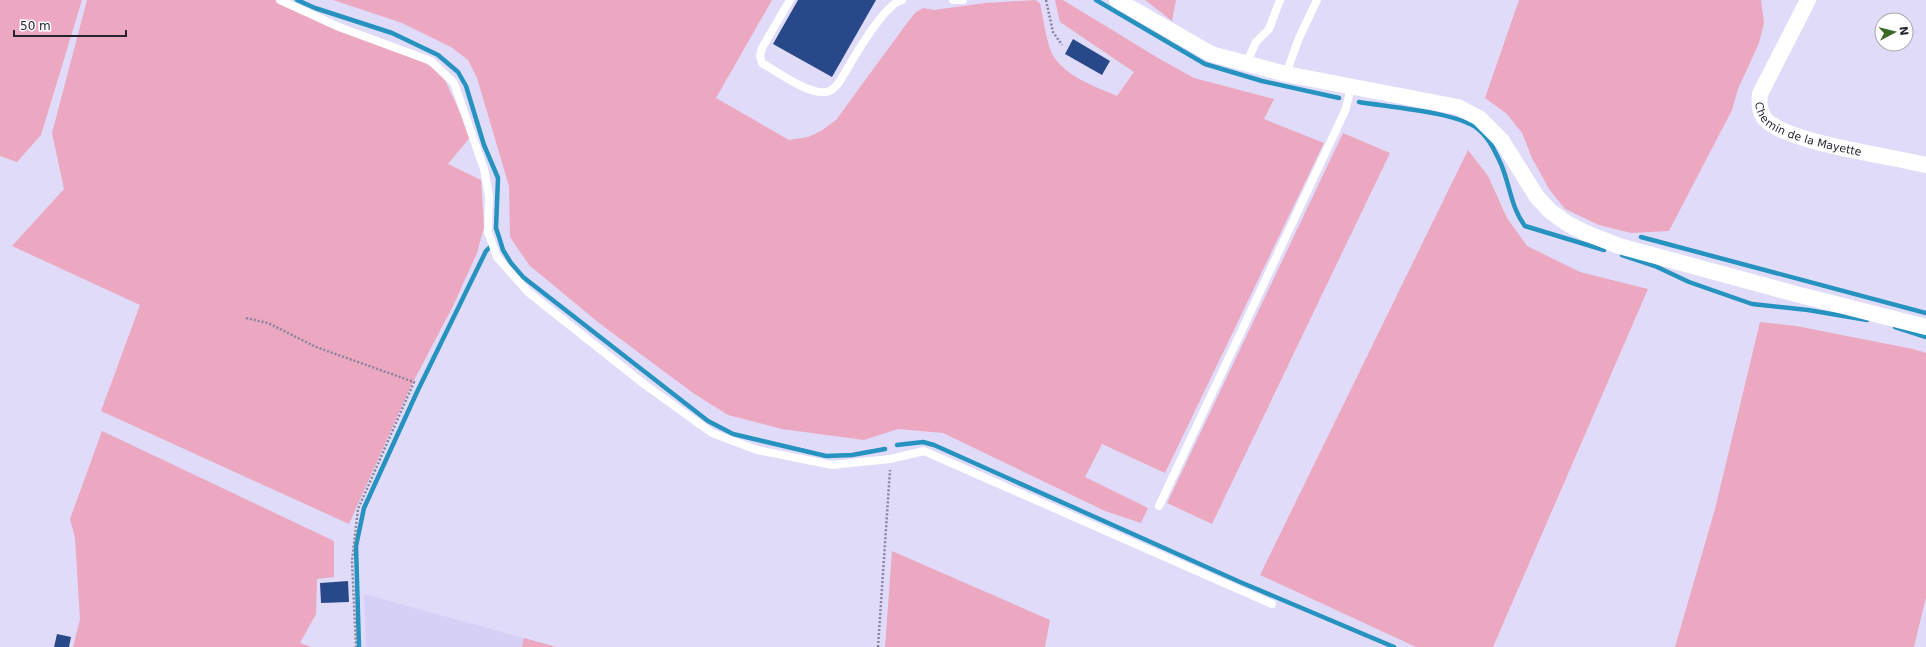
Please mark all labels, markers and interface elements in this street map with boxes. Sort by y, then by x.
scale bar [14,12,126,38]
north arrow [1874,12,1914,52]
text: 50 m [20,19,51,33]
text: N [1896,25,1910,36]
street label: Chemin de la Mayette [1753,101,1863,158]

